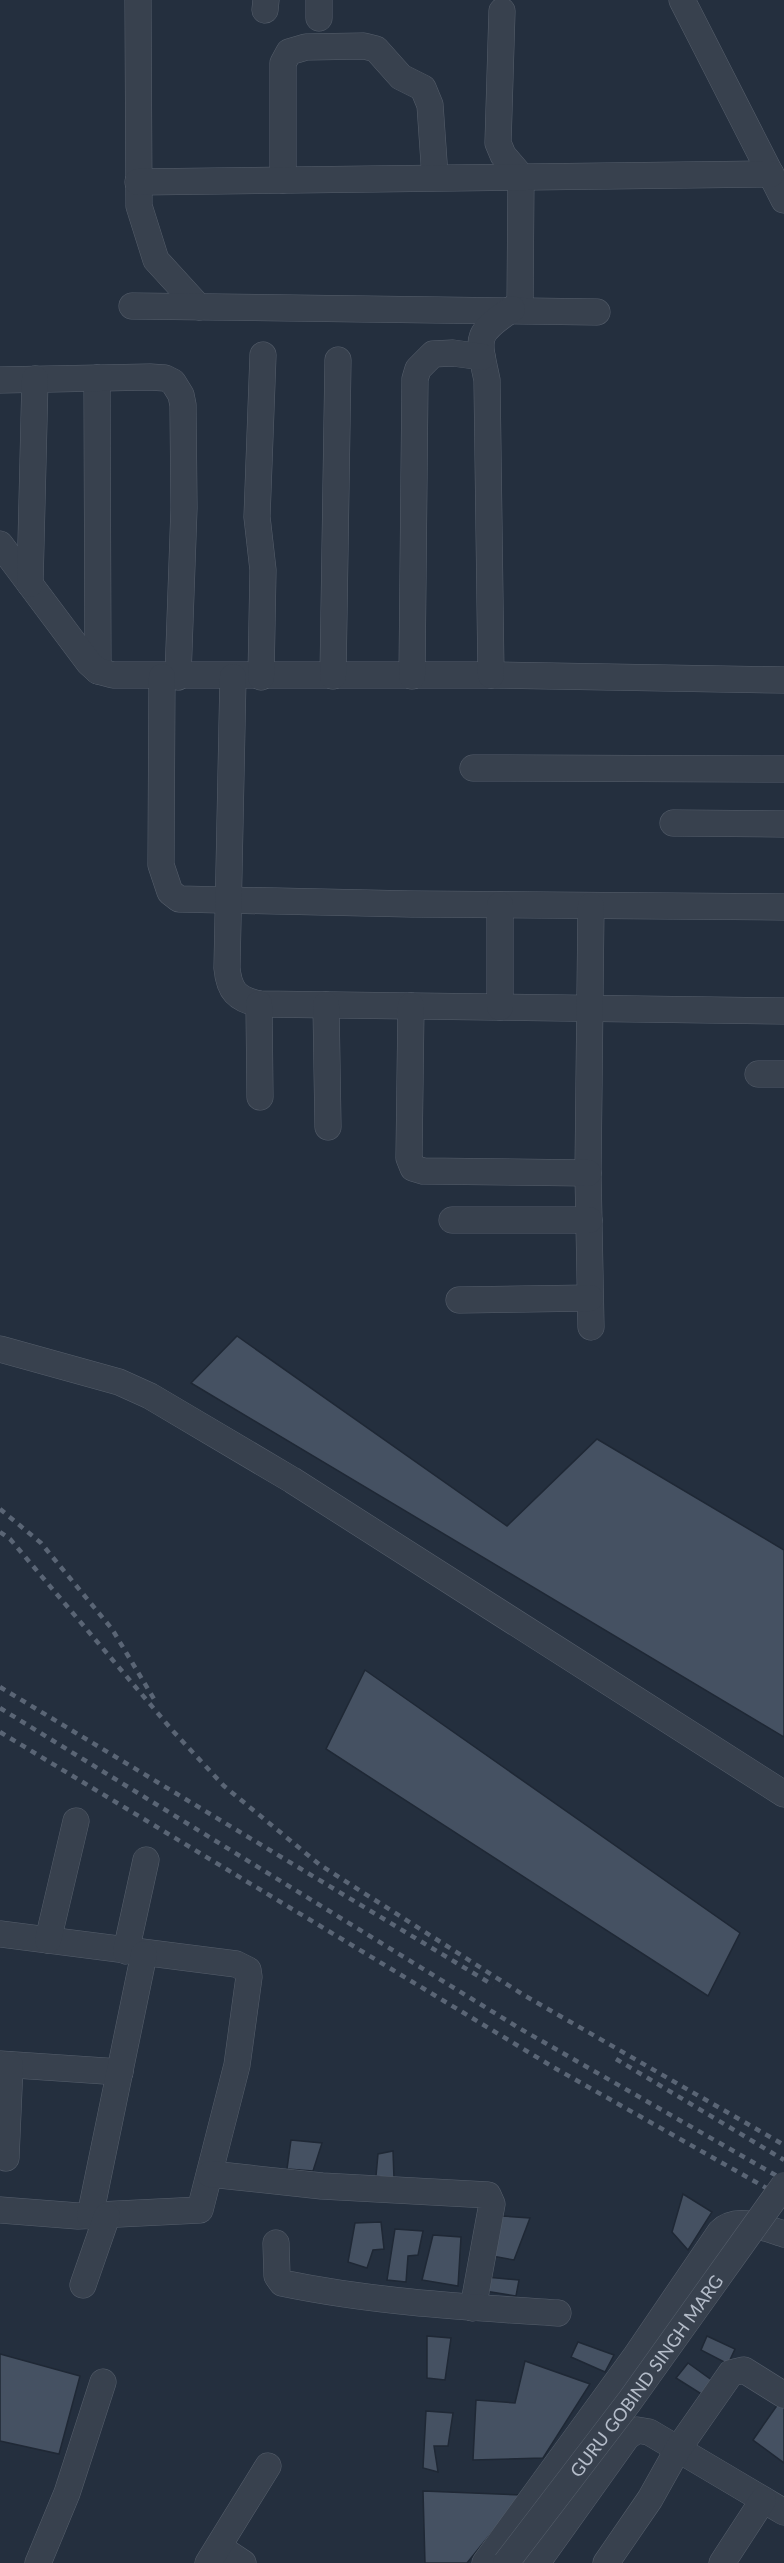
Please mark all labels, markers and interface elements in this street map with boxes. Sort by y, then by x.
street label: GURU GOBIND SINGH MARG [565,2270,727,2481]

